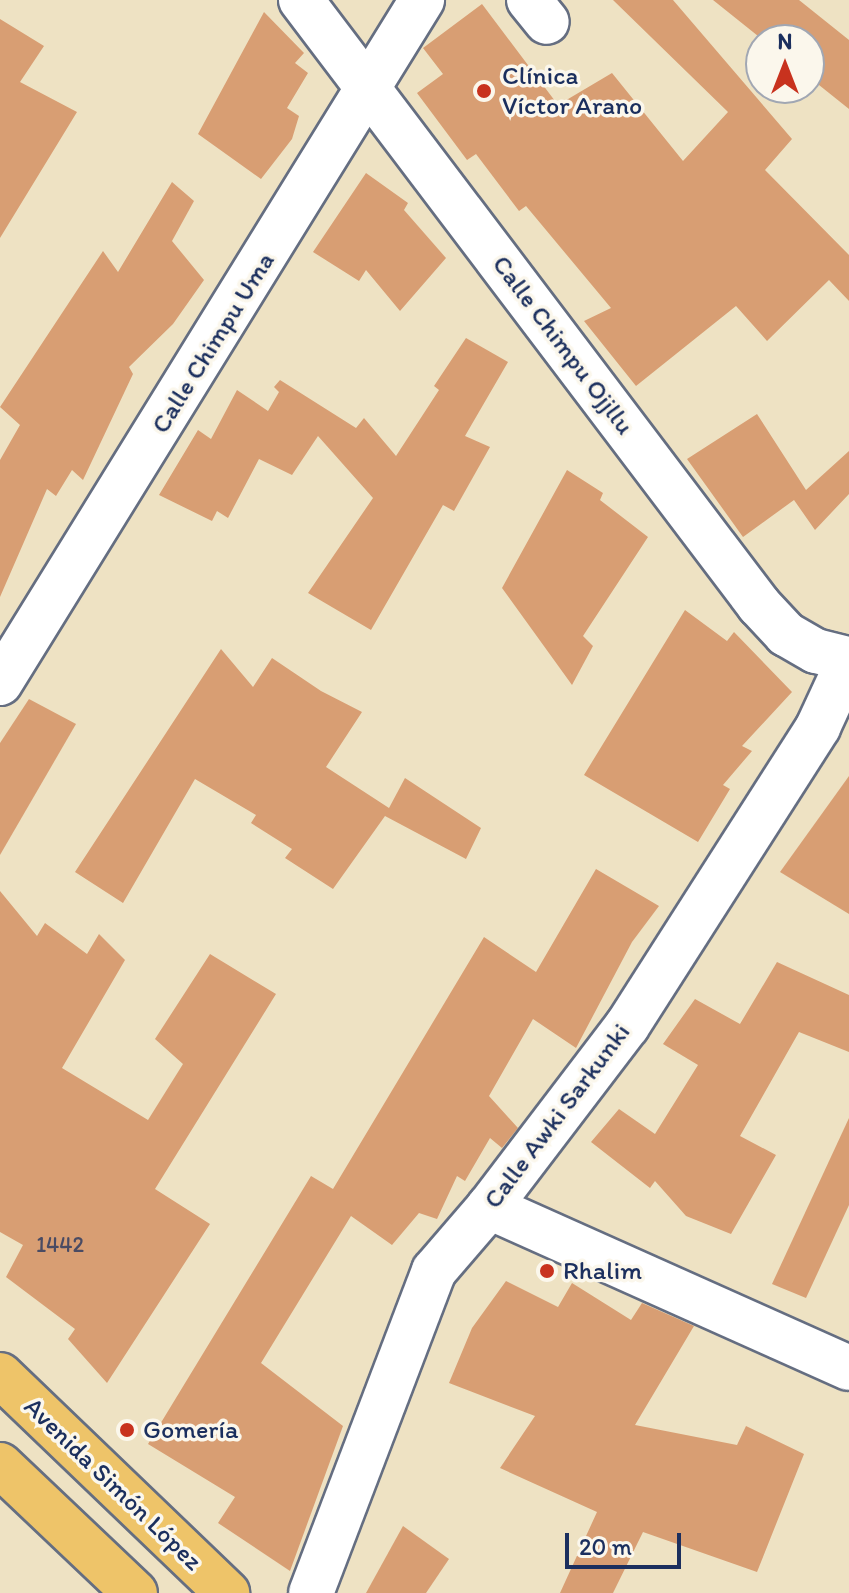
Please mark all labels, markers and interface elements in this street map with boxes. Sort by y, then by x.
north arrow [745,24,825,104]
text: N [778,28,792,55]
place label: Clínica Víctor Arano [502,60,643,122]
marker: Clínica Víctor Arano [473,80,495,102]
street label: Calle Chimpu Uma [145,247,281,439]
street label: Calle Chimpu Ojjllu [486,249,640,441]
street label: Calle Awki Sarkunki [477,1017,637,1215]
house number: 1442 [36,1232,84,1258]
place label: Rhalim [563,1255,642,1287]
marker: Rhalim [538,1262,556,1280]
street label: Avenida Simón López [18,1391,208,1577]
place label: Gomería [143,1414,238,1446]
marker: Gomería [118,1421,136,1439]
scale bar [569,1517,685,1567]
text: 20 m [579,1532,632,1561]

